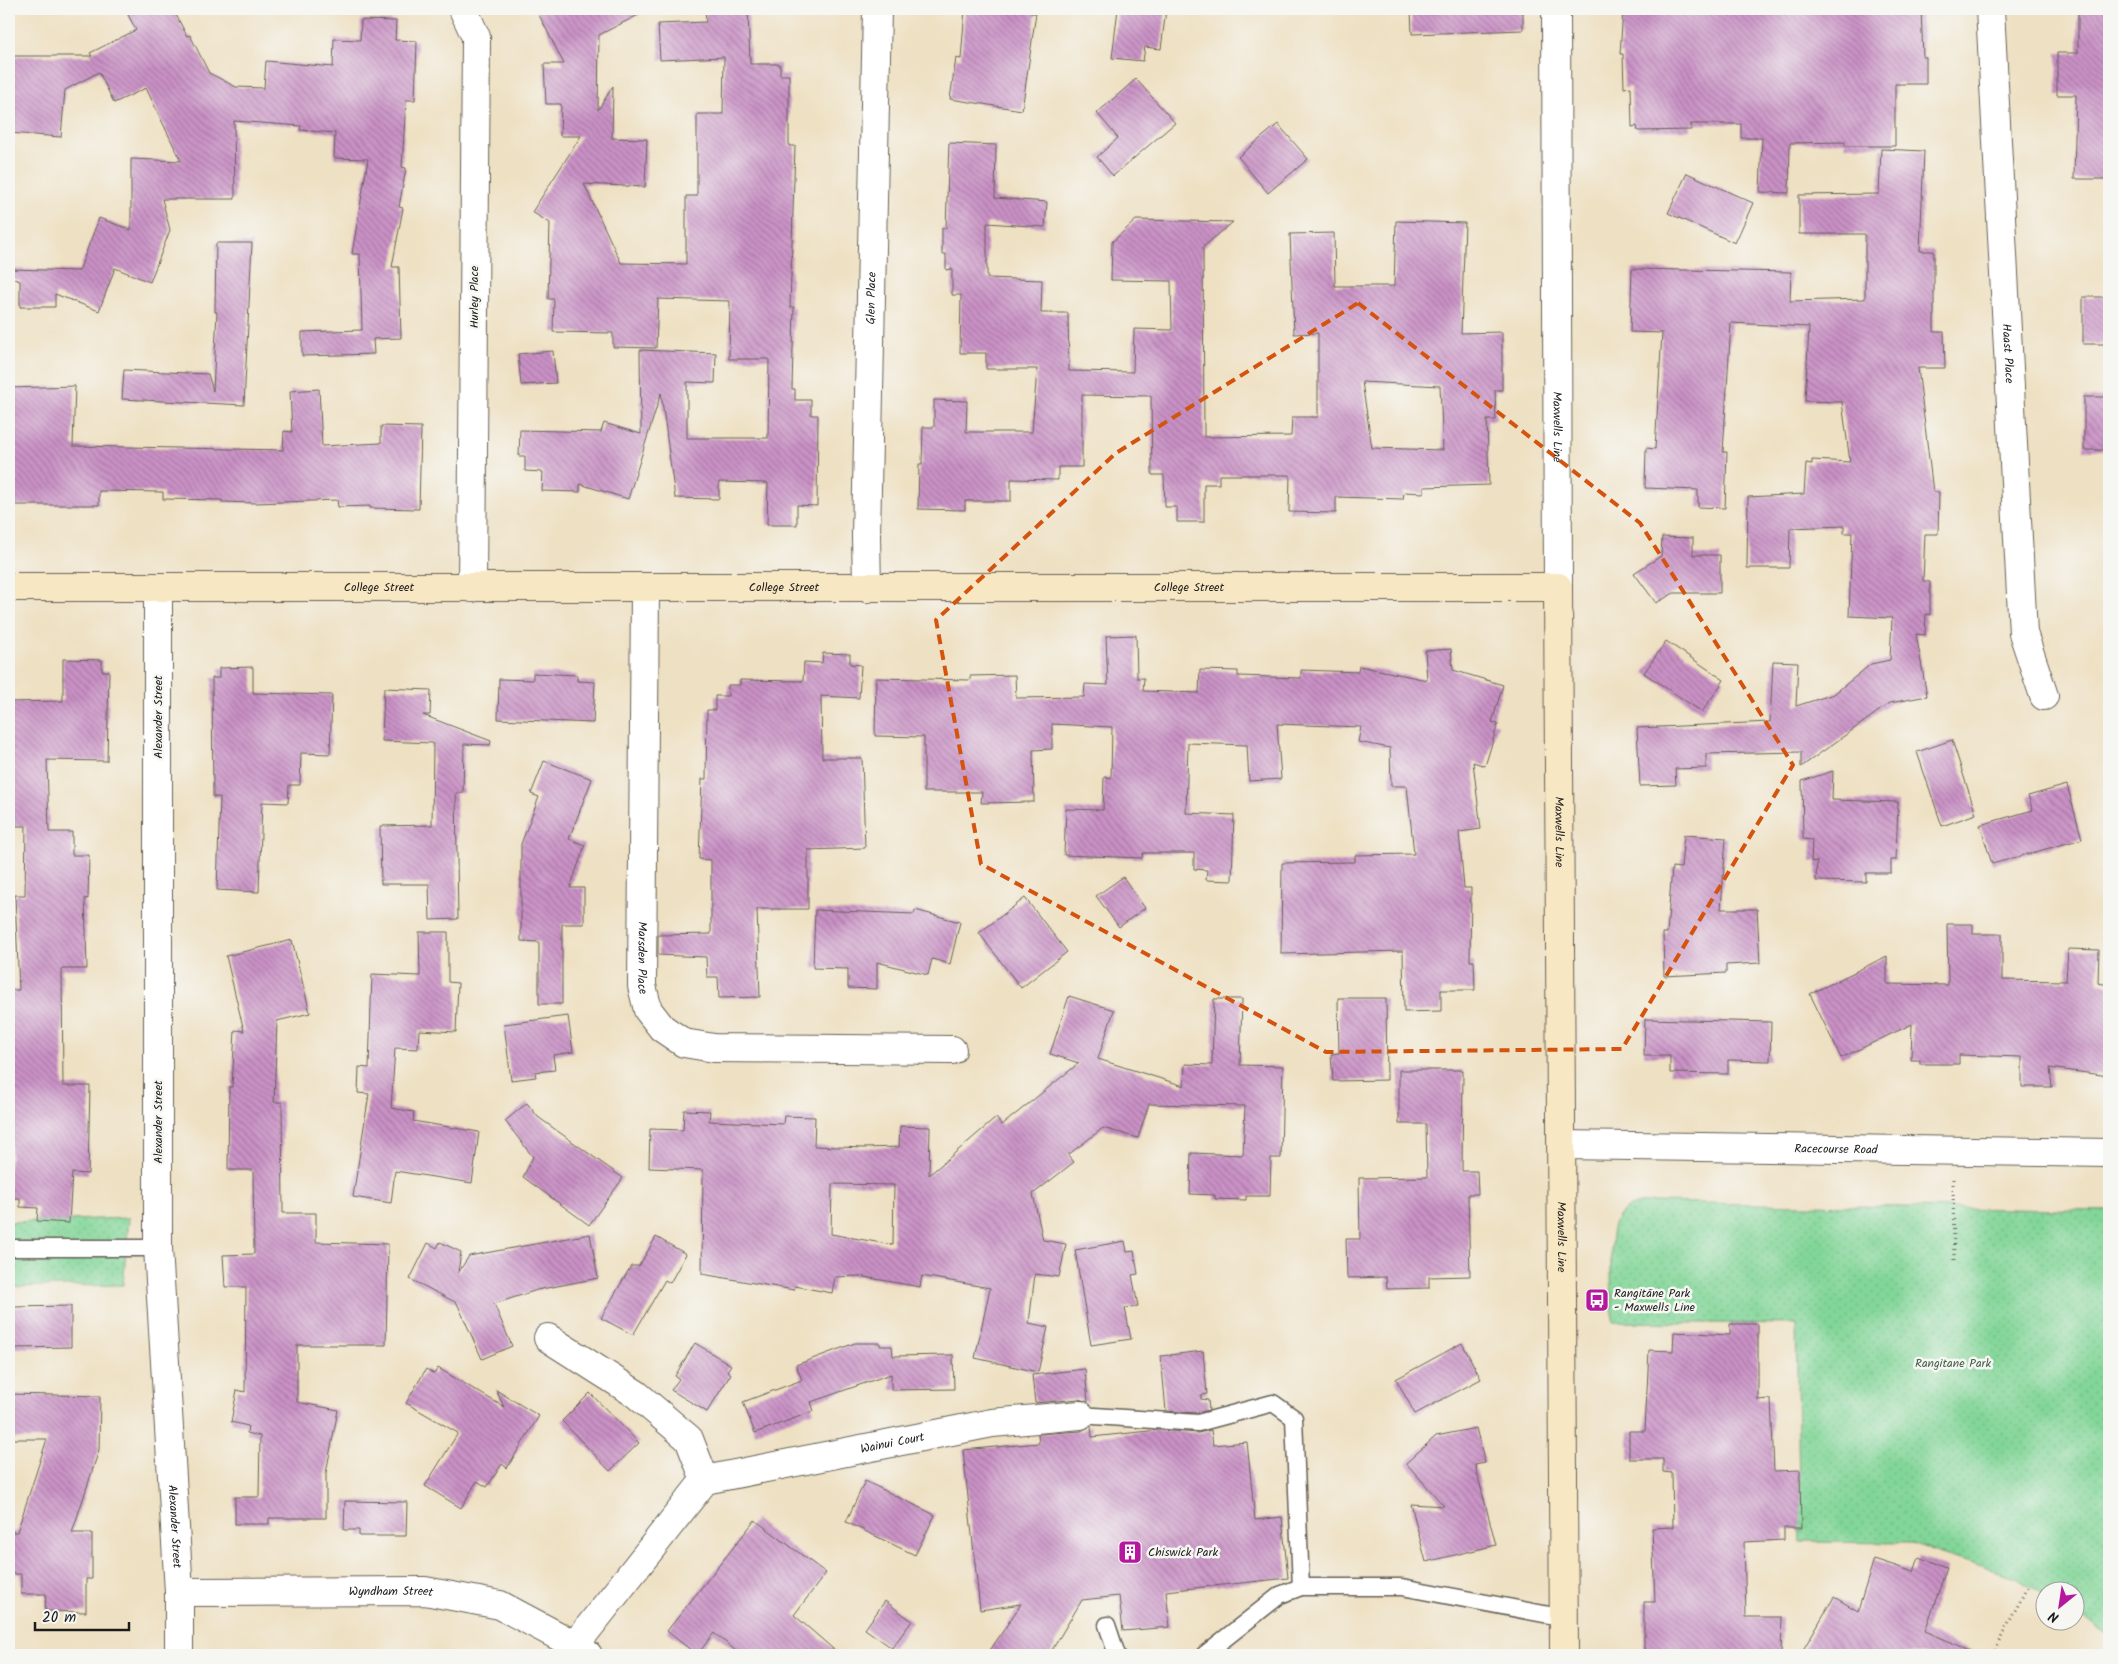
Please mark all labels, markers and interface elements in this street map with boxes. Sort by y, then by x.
street label: Hurley Place [465,265,484,328]
street label: Glen Place [861,271,882,325]
street label: Haast Place [1997,323,2019,384]
street label: Maxwells Line [1547,392,1567,463]
street label: College Street [344,578,415,597]
street label: College Street [749,578,820,597]
street label: College Street [1154,578,1225,597]
street label: Alexander Street [149,675,168,759]
street label: Maxwells Line [1549,797,1569,868]
street label: Marsden Place [632,922,653,997]
street label: Alexander Street [149,1080,168,1164]
street label: Racecourse Road [1794,1139,1879,1160]
street label: Maxwells Line [1551,1202,1571,1273]
place label: Rangitāne Park - Maxwells Line [1614,1284,1696,1317]
bus stop icon: Rangitāne Park - Maxwells Line [1584,1287,1610,1313]
park label: Rangitane Park [1915,1354,1991,1373]
street label: Wainui Court [859,1428,926,1459]
street label: Alexander Street [162,1484,187,1569]
building icon: Chiswick Park [1117,1539,1143,1565]
place label: Chiswick Park [1148,1543,1218,1562]
street label: Wyndham Street [349,1582,435,1602]
north arrow [2036,1582,2086,1632]
scale bar [35,1599,129,1631]
text: N [2045,1605,2063,1628]
text: 20 m [42,1606,76,1630]

